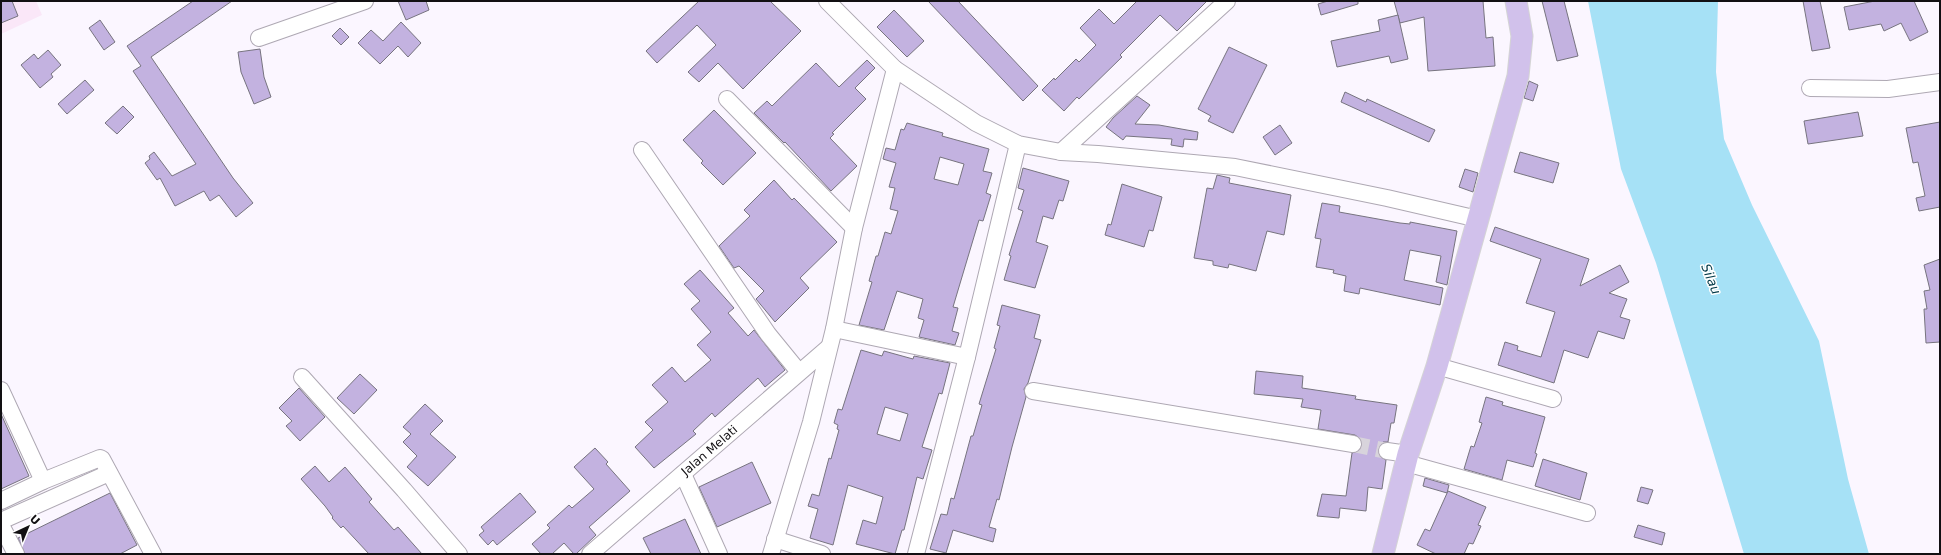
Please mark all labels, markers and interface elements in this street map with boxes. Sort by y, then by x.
water label: Silau [1698,262,1724,296]
street label: Jalan Melati [678,422,740,479]
north arrow [8,507,48,547]
text: U [27,512,42,528]

